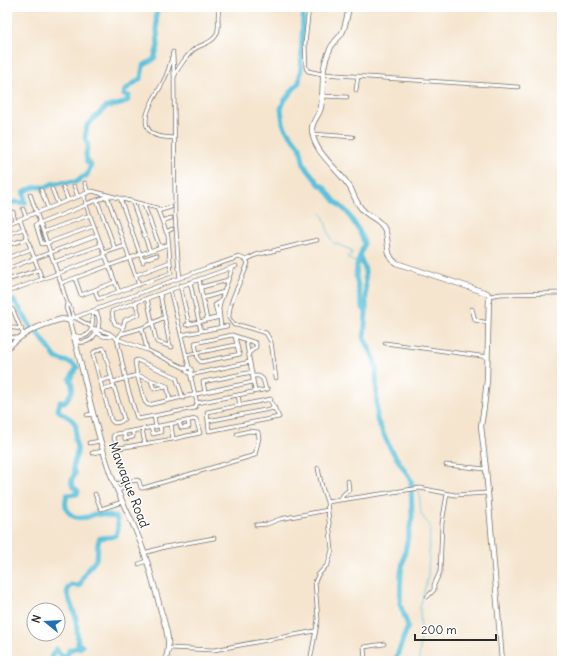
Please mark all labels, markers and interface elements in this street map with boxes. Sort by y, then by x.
street label: Mawaque Road [105,440,153,531]
north arrow [26,602,66,642]
text: N [29,613,44,625]
scale bar [415,616,496,642]
text: 200 m [421,622,457,637]

